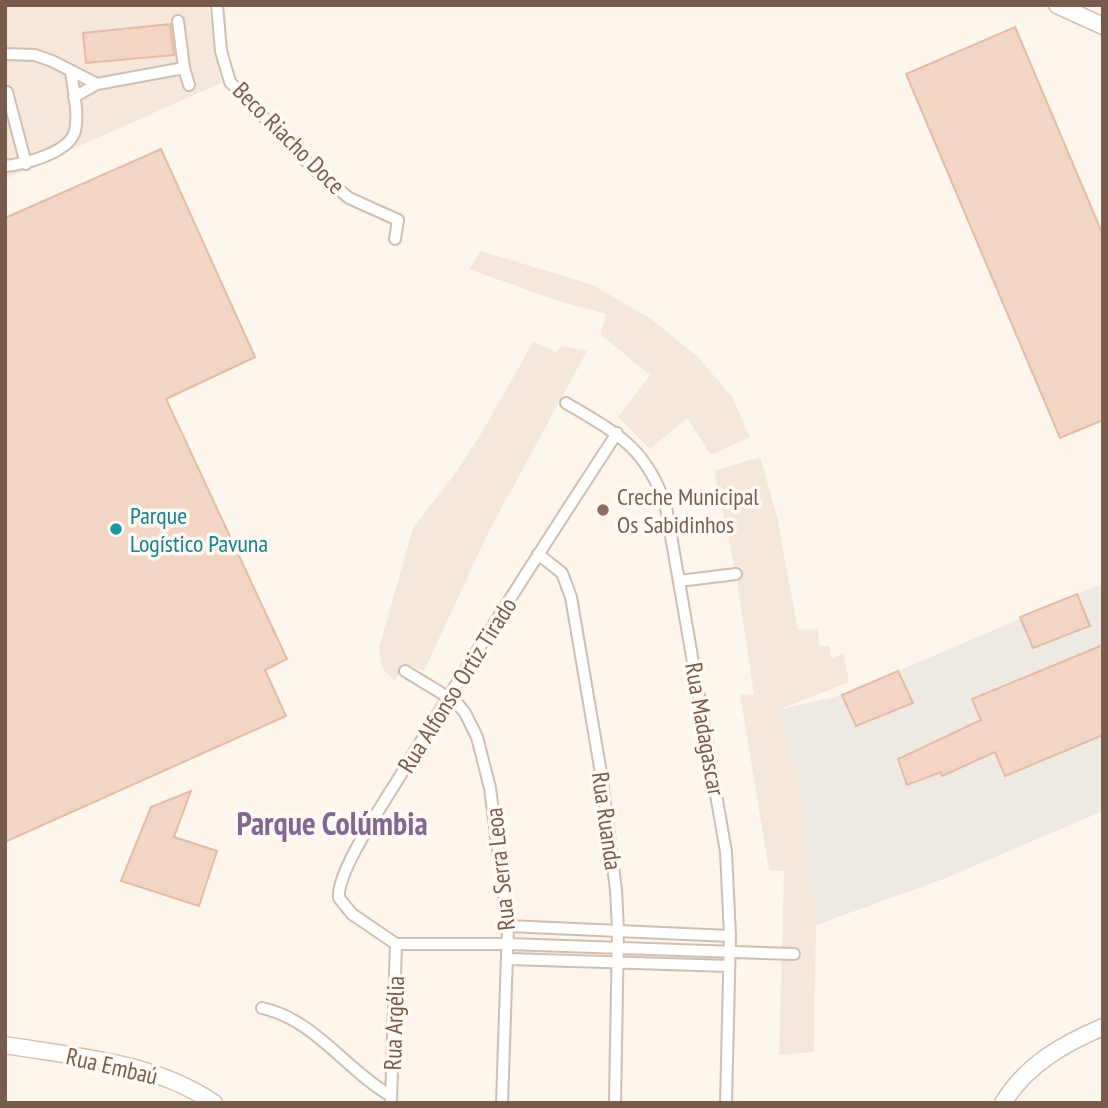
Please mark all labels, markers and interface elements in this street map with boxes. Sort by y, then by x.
street label: Beco Riacho Doce [226,75,352,201]
place label: Creche Municipal Os Sabidinhos [617,481,759,540]
place label: Parque Logístico Pavuna [130,500,268,559]
marker: Creche Municipal Os Sabidinhos [595,502,611,518]
marker: Parque Logístico Pavuna [108,521,124,537]
street label: Rua Alfonso Ortiz Tirado [391,592,523,778]
street label: Rua Madagascar [678,660,732,798]
street label: Rua Ruanda [585,770,629,872]
district label: Parque Colúmbia [236,802,428,844]
street label: Rua Serra Leoa [478,806,522,932]
street label: Rua Argélia [377,975,411,1071]
street label: Rua Embaú [63,1040,161,1092]

